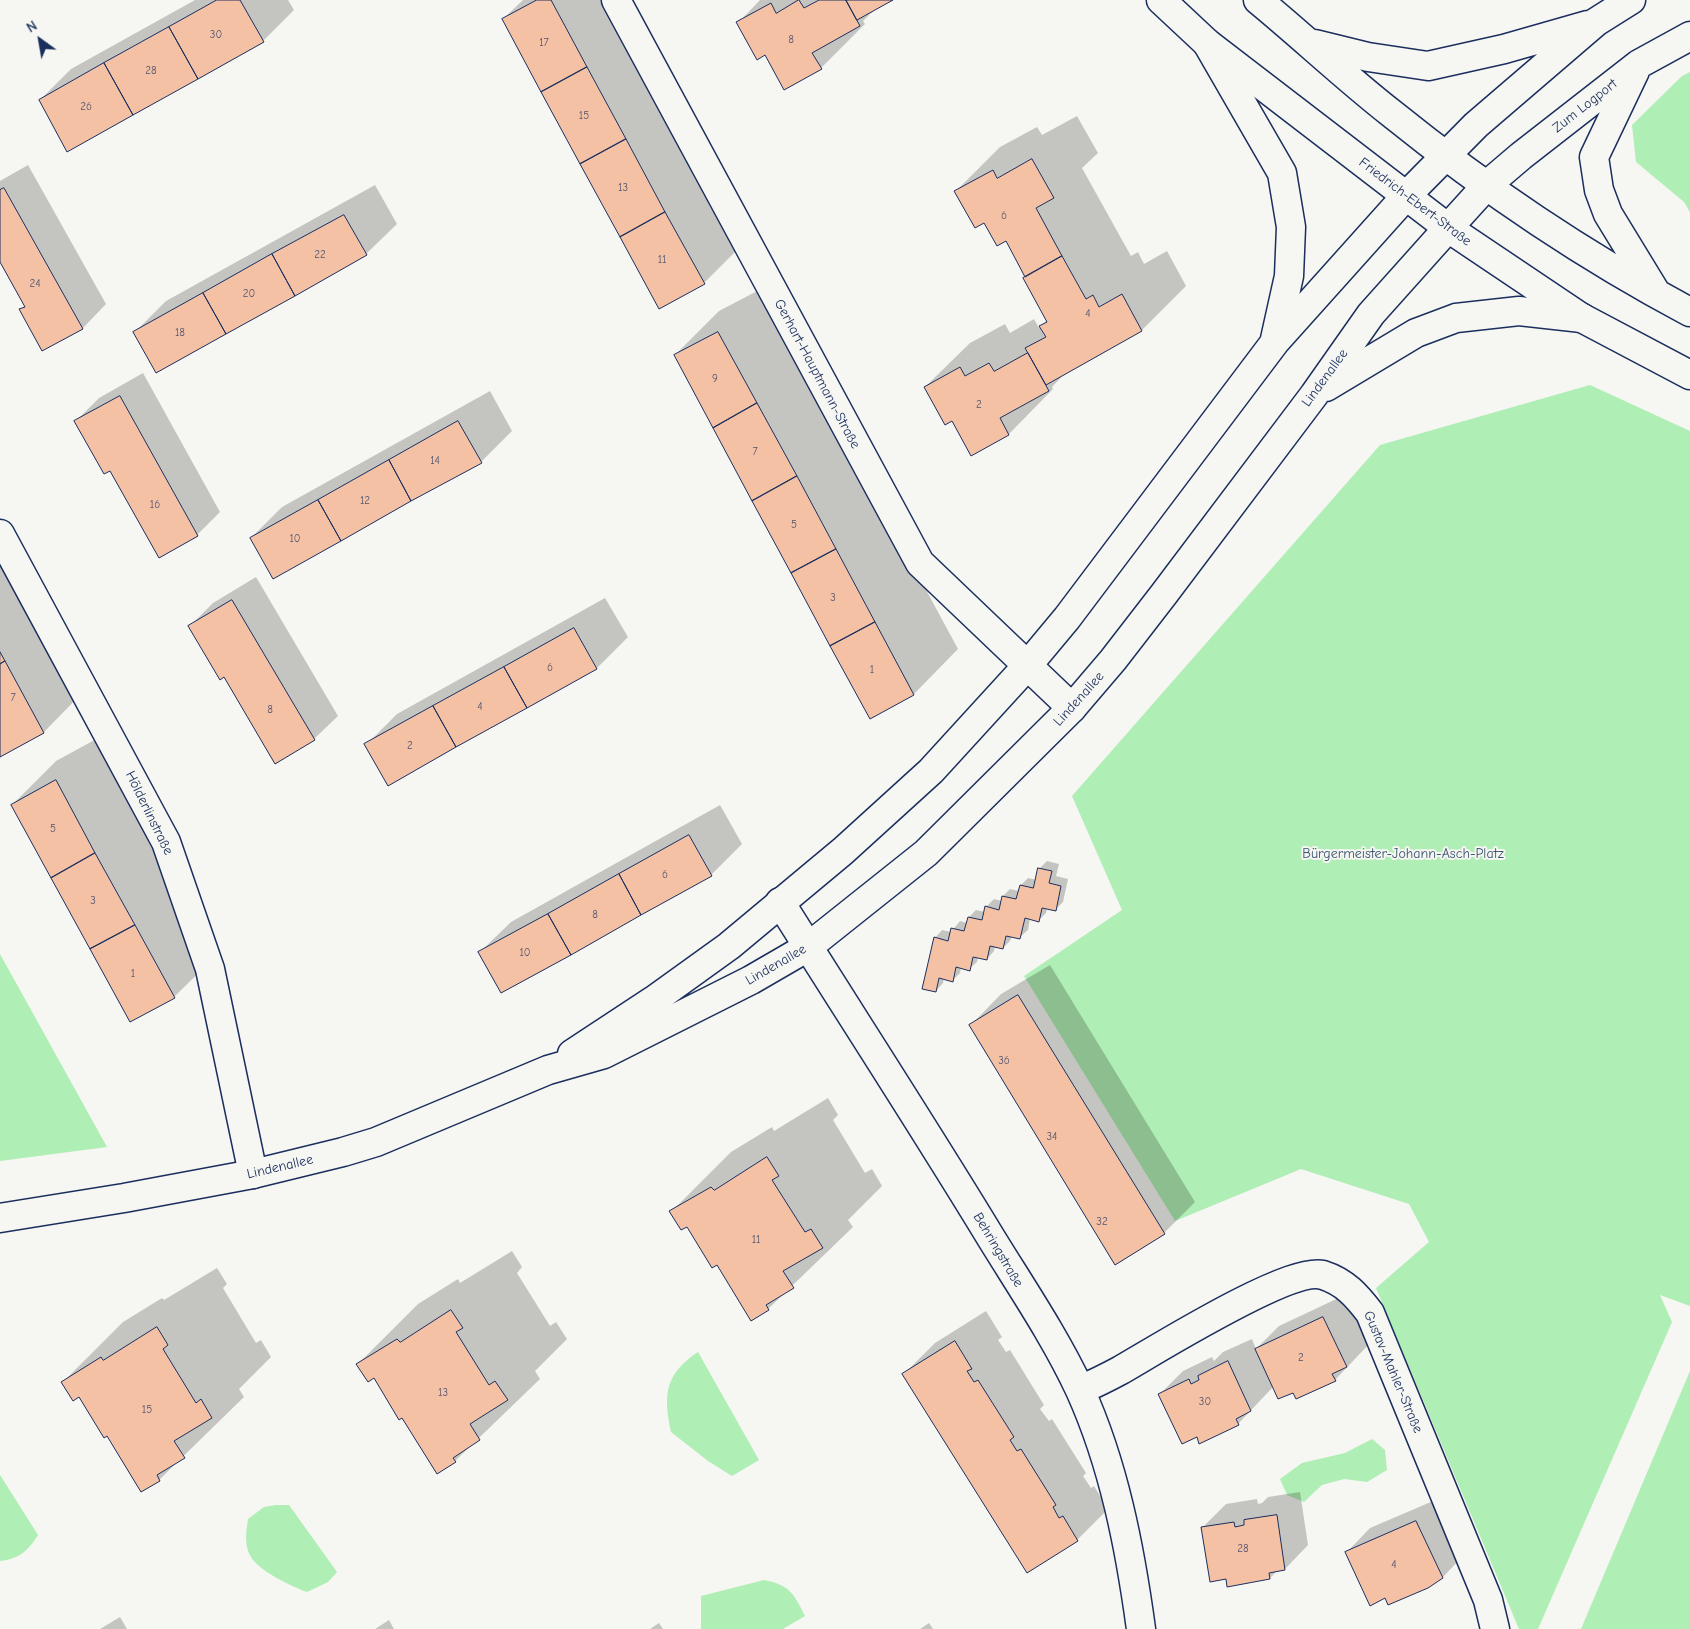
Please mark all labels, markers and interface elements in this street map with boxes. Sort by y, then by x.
north arrow [15,15,65,65]
text: N [23,17,40,36]
house number: 30 [210,28,222,42]
house number: 8 [788,33,794,47]
house number: 17 [539,36,549,50]
house number: 28 [145,64,157,78]
street label: Zum Logport [1549,76,1621,136]
house number: 26 [80,100,92,114]
house number: 15 [579,109,589,123]
street label: Friedrich-Ebert-Straße [1355,154,1475,250]
house number: 13 [618,181,628,195]
house number: 6 [1001,209,1007,223]
house number: 22 [314,248,326,262]
house number: 11 [658,253,666,267]
house number: 24 [29,277,41,291]
house number: 20 [243,287,255,301]
street label: Gerhart-Hauptmann-Straße [770,296,864,452]
house number: 4 [1085,307,1091,321]
house number: 18 [175,326,185,340]
street label: Lindenallee [1298,346,1352,410]
house number: 9 [712,372,718,386]
house number: 2 [976,398,982,412]
house number: 7 [752,445,758,459]
house number: 14 [430,454,440,468]
house number: 12 [360,494,370,508]
house number: 16 [150,498,160,512]
house number: 5 [791,518,797,532]
house number: 10 [289,532,301,546]
house number: 3 [830,591,836,605]
house number: 6 [547,661,553,675]
house number: 1 [870,663,874,677]
street label: Lindenallee [1050,668,1108,730]
house number: 7 [10,691,16,705]
house number: 4 [477,700,483,714]
house number: 8 [267,703,273,717]
house number: 2 [407,739,413,753]
street label: Hölderlinstraße [121,768,177,858]
house number: 5 [50,822,56,836]
park label: Bürgermeister-Johann-Asch-Platz [1302,846,1504,862]
house number: 6 [662,868,668,882]
house number: 3 [90,894,96,908]
house number: 8 [592,908,598,922]
street label: Lindenallee [743,941,809,989]
house number: 10 [519,946,531,960]
house number: 1 [131,967,135,981]
house number: 36 [998,1054,1010,1068]
house number: 34 [1047,1130,1057,1144]
street label: Lindenallee [245,1151,315,1183]
street label: Behringstraße [969,1210,1027,1290]
house number: 32 [1096,1215,1108,1229]
house number: 11 [752,1233,760,1247]
street label: Gustav-Mahler-Straße [1360,1308,1426,1436]
house number: 2 [1298,1351,1304,1365]
house number: 13 [438,1386,448,1400]
house number: 30 [1199,1395,1211,1409]
house number: 15 [142,1403,152,1417]
house number: 28 [1237,1542,1249,1556]
house number: 4 [1391,1558,1397,1572]

